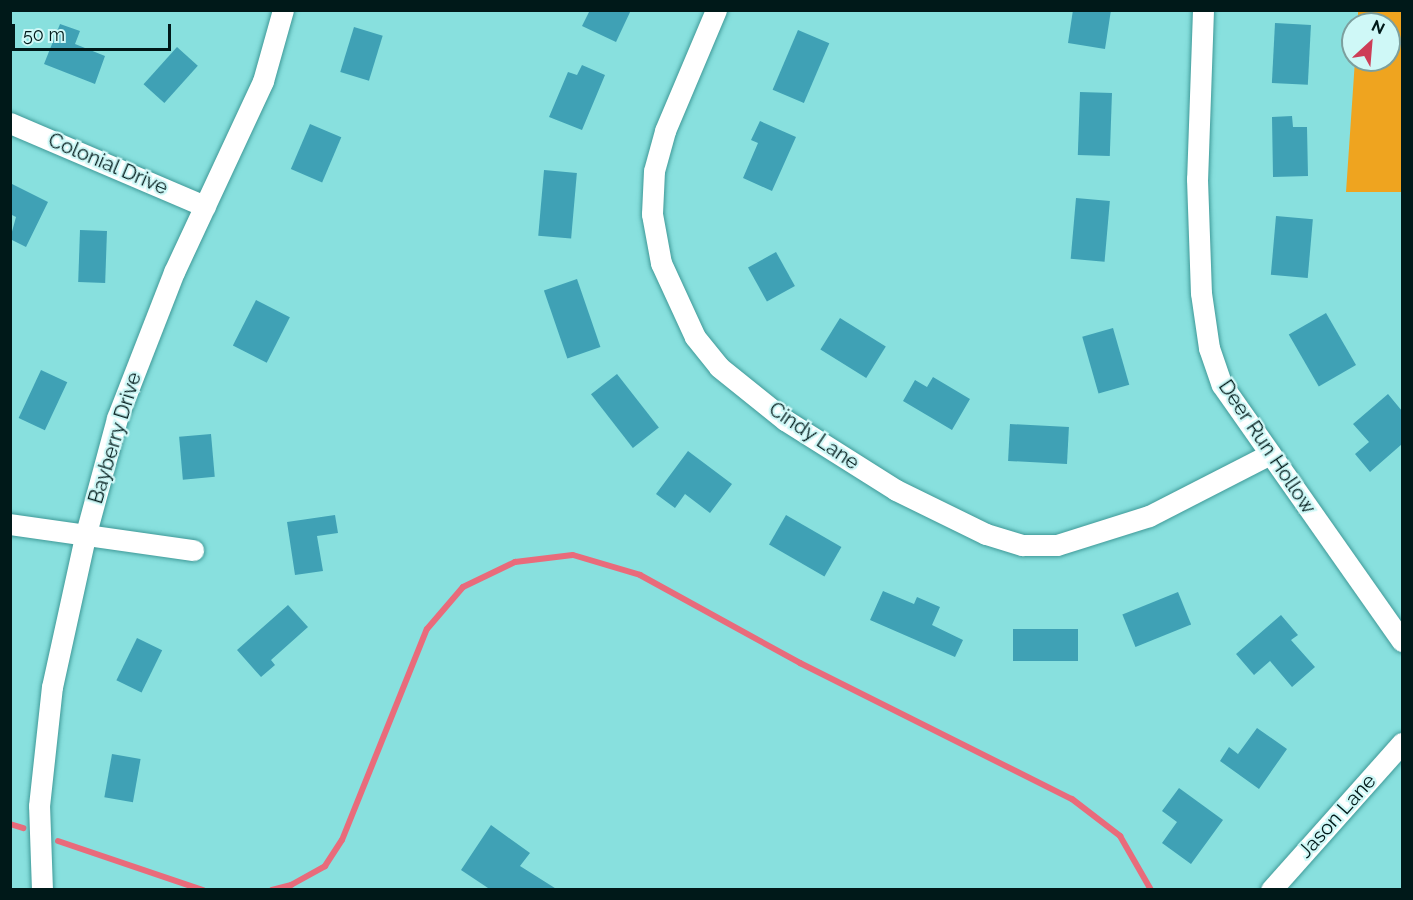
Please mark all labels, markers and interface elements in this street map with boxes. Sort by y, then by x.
scale bar [15,12,174,50]
north arrow [1341,12,1401,72]
text: N [1369,16,1388,38]
text: 50 m [23,24,65,45]
street label: Colonial Drive [44,128,172,200]
street label: Bayberry Drive [84,369,146,507]
street label: Deer Run Hollow [1213,375,1321,519]
street label: Cindy Lane [764,397,864,475]
street label: Jason Lane [1293,769,1381,863]

